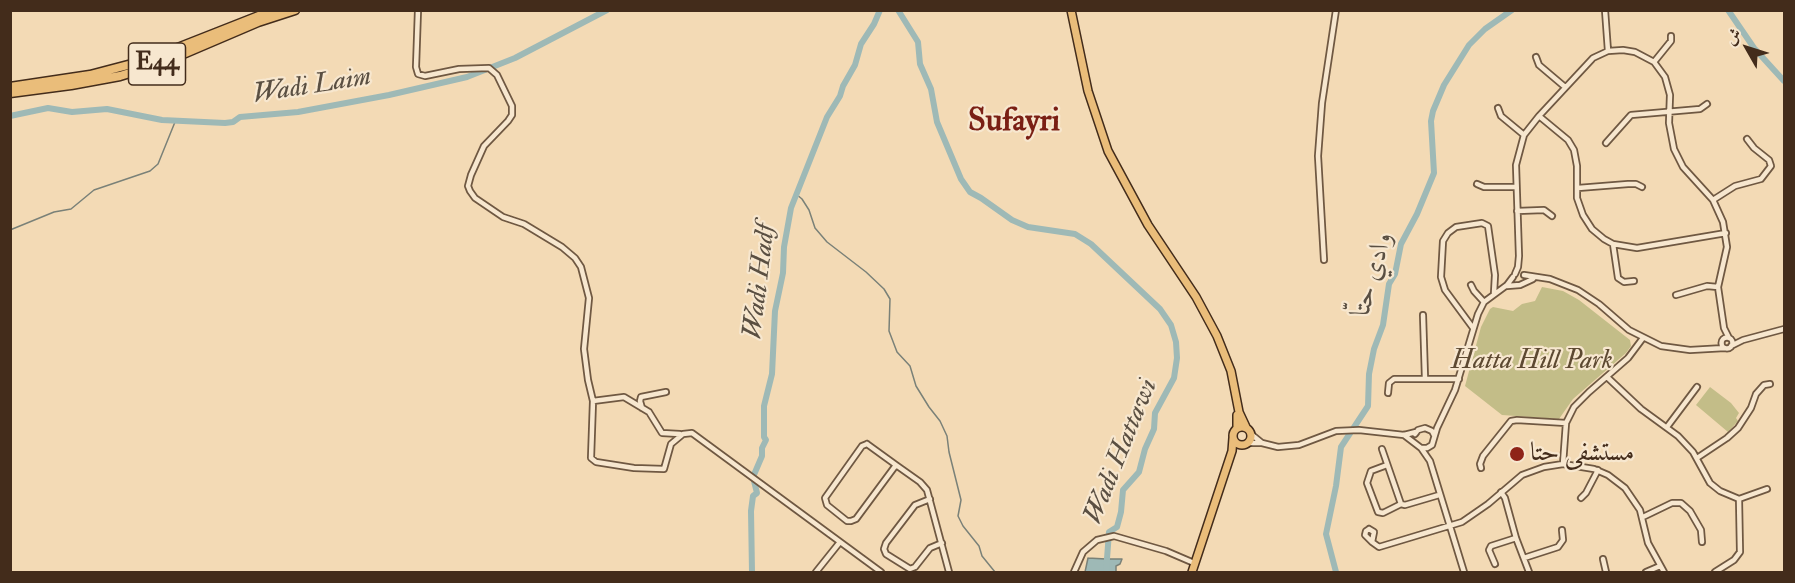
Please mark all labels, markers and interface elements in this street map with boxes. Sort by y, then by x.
north arrow [1717,18,1777,78]
text: ش [1720,24,1746,49]
road number: E44 [128,43,186,85]
water label: Wadi Laim [250,62,374,112]
district label: Sufayri [968,104,1060,142]
water label: Wadi Hadf [738,222,784,342]
water label: وادي حتّا [1347,228,1401,320]
park label: Hatta Hill Park [1451,346,1613,378]
water label: Wadi Hattawi [1078,375,1166,529]
place label: مستشفى حتا [1530,438,1634,470]
marker: مستشفى حتا [1508,445,1526,463]

